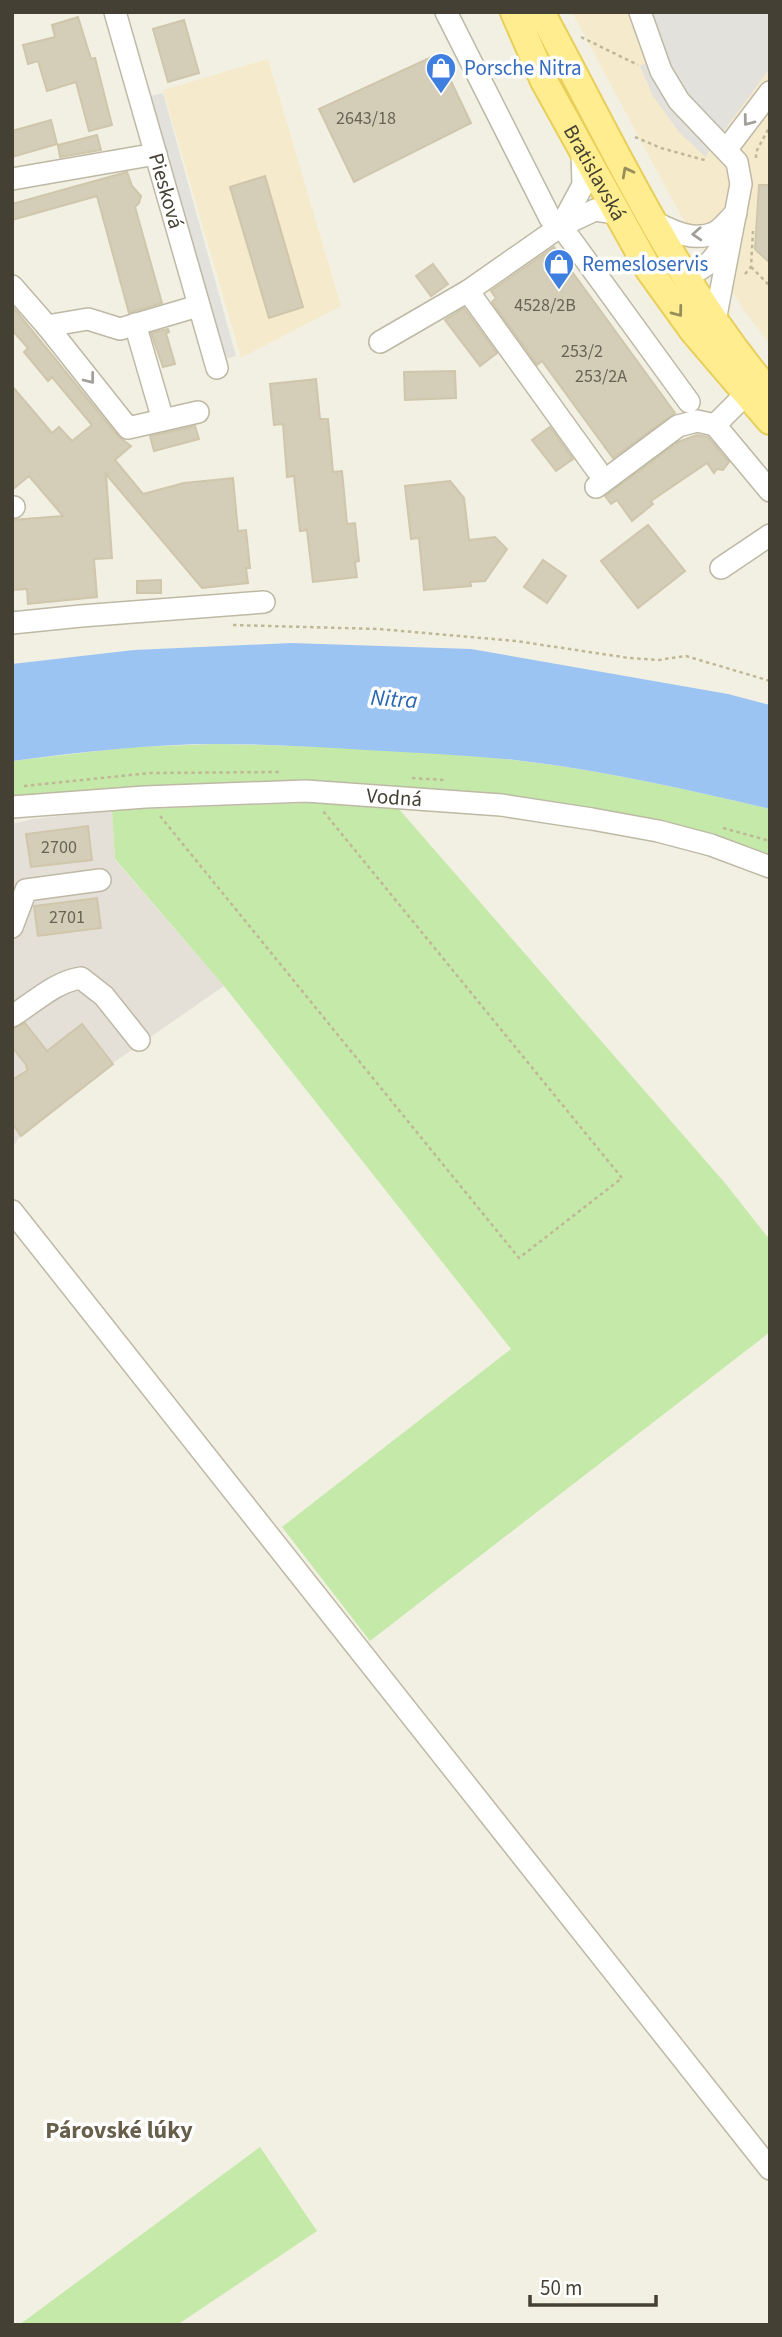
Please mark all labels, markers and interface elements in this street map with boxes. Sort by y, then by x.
shop icon: Porsche Nitra [424,51,458,95]
place label: Porsche Nitra [464,53,582,83]
house number: 2643/18 [336,106,396,131]
one-way arrow [743,113,756,126]
street label: Bratislavská [556,119,634,226]
street label: Piesková [141,149,191,232]
one-way arrow [622,167,635,179]
one-way arrow [691,227,702,242]
shop icon: Remesloservis [542,247,576,291]
place label: Remesloservis [582,249,708,279]
house number: 4528/2B [514,293,576,318]
one-way arrow [670,304,683,317]
house number: 253/2 [561,339,603,364]
house number: 253/2A [575,364,627,389]
one-way arrow [81,372,94,384]
water label: Nitra [369,681,419,717]
street label: Vodná [365,780,423,814]
house number: 2700 [41,835,77,860]
house number: 2701 [49,905,85,930]
district label: Párovské lúky [45,2113,193,2148]
scale bar [530,2264,656,2308]
text: 50 m [540,2273,582,2303]

